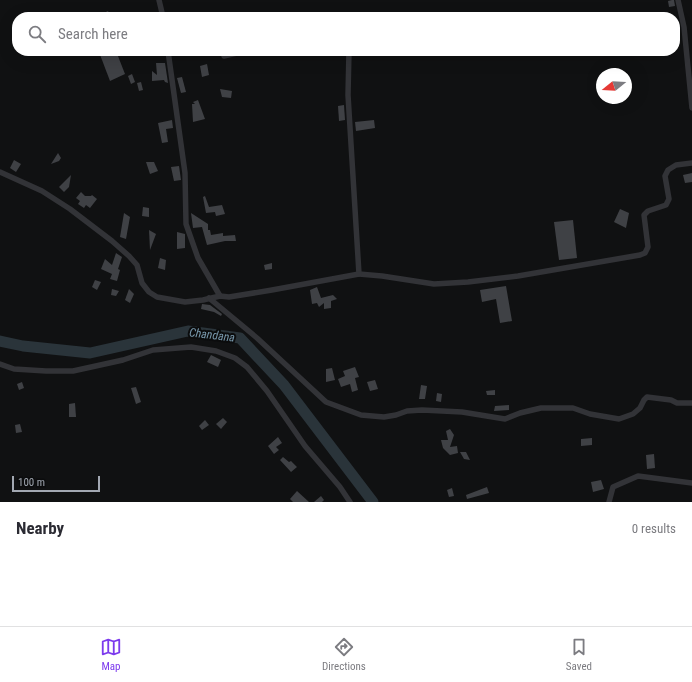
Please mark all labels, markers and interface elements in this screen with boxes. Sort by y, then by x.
search box [12,12,680,56]
icon: search [26,23,48,45]
text: Search here [58,25,128,43]
north arrow [596,68,632,104]
water label: Chandana [188,325,236,345]
scale bar [12,474,100,493]
text: 100 m [18,476,45,489]
text: Nearby [16,518,64,538]
text: 0 results [632,521,676,536]
tab: Map [100,636,122,673]
tab: Directions [322,636,366,673]
tab: Saved [566,636,592,673]

